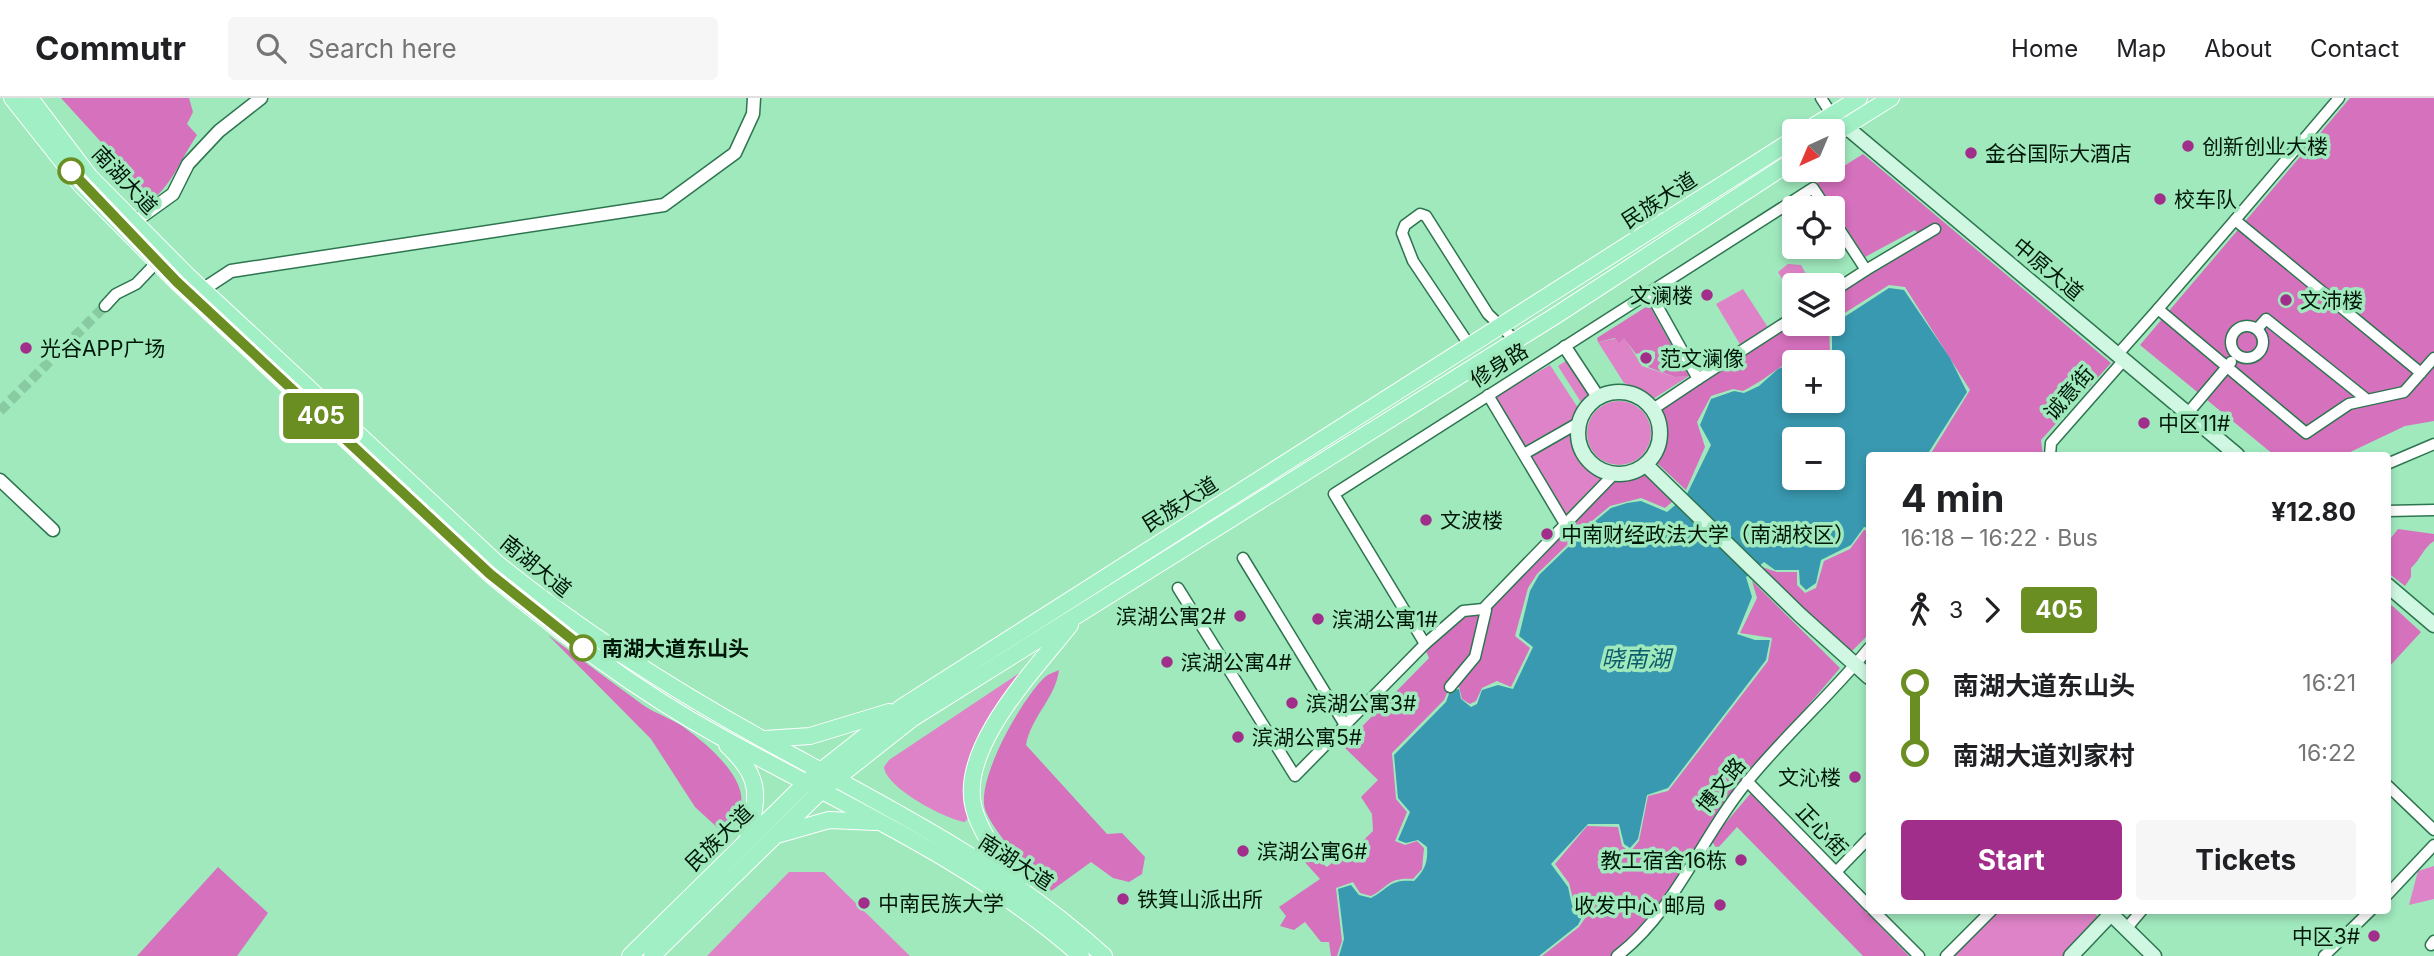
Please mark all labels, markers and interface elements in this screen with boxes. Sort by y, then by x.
search box [228,17,718,80]
text: Commutr [35,28,186,68]
icon: search [252,29,290,67]
text: Search here [308,33,457,64]
text: Home [2011,34,2078,63]
text: Map [2116,34,2166,63]
text: About [2204,34,2272,63]
text: Contact [2310,34,2399,63]
north arrow [1782,119,1844,182]
map controls [1782,119,1845,490]
place label: 创新创业大楼 [2202,134,2328,159]
marker: 创新创业大楼 [2180,138,2196,154]
street label: 南湖大道 [87,141,163,219]
place label: 金谷国际大酒店 [1985,141,2132,166]
marker: 金谷国际大酒店 [1963,145,1979,161]
unlabelled marker [58,158,84,184]
street label: 民族大道 [1617,167,1701,233]
place label: 校车队 [2174,187,2237,212]
marker: 校车队 [2152,191,2168,207]
button: locate [1782,196,1845,259]
street label: 中原大道 [2008,232,2088,306]
button: layers [1782,273,1845,336]
place label: 文澜楼 [1630,283,1693,308]
marker: 文澜楼 [1699,287,1715,303]
place label: 文沛楼 [2300,288,2363,313]
marker: 文沛楼 [2278,292,2294,308]
place label: 光谷APP广场 [40,336,165,361]
street label: 修身路 [1466,338,1532,392]
marker: 光谷APP广场 [18,340,34,356]
place label: 范文澜像 [1660,346,1744,371]
marker: 范文澜像 [1638,350,1654,366]
button: + [1782,350,1845,413]
street label: 诚意街 [2039,361,2099,425]
line badge: 405 [281,393,361,439]
text: 405 [297,401,345,430]
place label: 中区11# [2158,411,2230,436]
marker: 中区11# [2136,415,2152,431]
button: − [1782,427,1845,490]
street label: 民族大道 [1138,471,1222,537]
text: 4 min [1901,475,2004,521]
text: ¥12.80 [2271,496,2356,527]
place label: 文波楼 [1440,508,1503,533]
marker: 文波楼 [1418,512,1434,528]
place label: 中南财经政法大学（南湖校区） [1561,522,1855,547]
text: 16:18 – 16:22 · Bus [1901,524,2098,552]
marker: 中南财经政法大学（南湖校区） [1539,526,1555,542]
street label: 南湖大道 [495,530,577,602]
icon: walk [1901,591,1939,629]
icon: forward [1973,591,2011,629]
text: 405 [2035,595,2083,624]
text: 3 [1949,596,1963,624]
place label: 滨湖公寓2# [1116,604,1226,629]
place label: 滨湖公寓1# [1332,607,1438,632]
marker: 滨湖公寓2# [1232,608,1248,624]
marker: 滨湖公寓1# [1310,611,1326,627]
marker: 南湖大道东山头 [570,635,596,661]
place label: 南湖大道东山头 [602,636,749,661]
water label: 晓南湖 [1602,645,1674,673]
place label: 滨湖公寓4# [1181,650,1292,675]
marker: 滨湖公寓4# [1159,654,1175,670]
text: 16:21 [2302,669,2356,697]
text: 南湖大道东山头 [1953,670,2135,701]
place label: 滨湖公寓3# [1306,691,1416,716]
marker: 滨湖公寓3# [1284,695,1300,711]
place label: 滨湖公寓5# [1252,725,1362,750]
marker: 滨湖公寓5# [1230,729,1246,745]
text: 16:22 [2298,739,2356,767]
text: 南湖大道刘家村 [1953,740,2135,771]
street label: 博文路 [1691,753,1751,817]
place label: 文沁楼 [1778,765,1841,790]
marker: 文沁楼 [1847,769,1863,785]
street label: 正心街 [1791,799,1853,861]
street label: 民族大道 [680,800,758,876]
button: Start [1901,820,2122,900]
button: Tickets [2136,820,2356,900]
street label: 南湖大道 [974,829,1058,895]
place label: 滨湖公寓6# [1257,839,1367,864]
marker: 滨湖公寓6# [1235,843,1251,859]
place label: 教工宿舍16栋 [1600,848,1727,873]
marker: 教工宿舍16栋 [1733,852,1749,868]
place label: 铁箕山派出所 [1137,887,1263,912]
place label: 中南民族大学 [878,891,1004,916]
marker: 铁箕山派出所 [1115,891,1131,907]
place label: 收发中心 邮局 [1574,893,1706,918]
marker: 中南民族大学 [856,895,872,911]
marker: 收发中心 邮局 [1712,897,1728,913]
place label: 中区3# [2292,924,2360,949]
marker: 中区3# [2366,928,2382,944]

